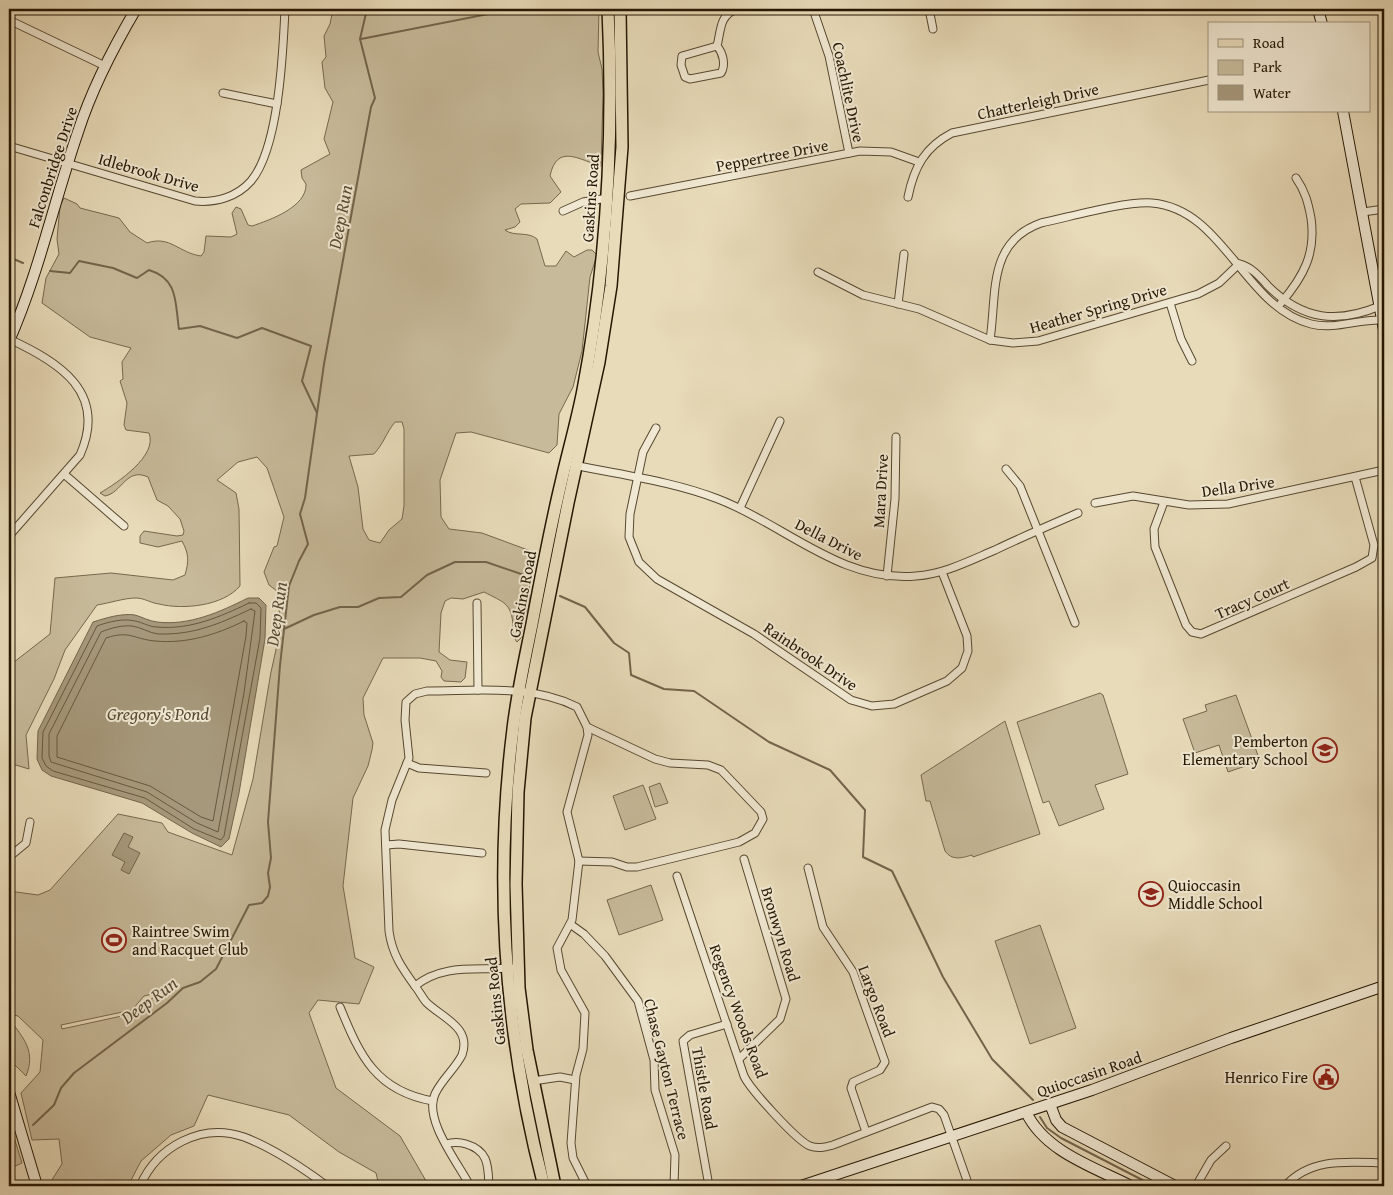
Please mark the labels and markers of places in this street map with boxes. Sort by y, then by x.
place label: Pemberton Elementary School [1183,729,1309,771]
school or university icon: Pemberton Elementary School [1312,737,1338,763]
place label: Quioccasin Middle School [1168,873,1263,915]
school or university icon: Quioccasin Middle School [1138,881,1164,907]
place label: Raintree Swim and Racquet Club [132,919,248,961]
sports icon: Raintree Swim and Racquet Club [101,927,127,953]
public building icon: Henrico Fire [1313,1064,1339,1090]
place label: Henrico Fire [1225,1065,1308,1089]

